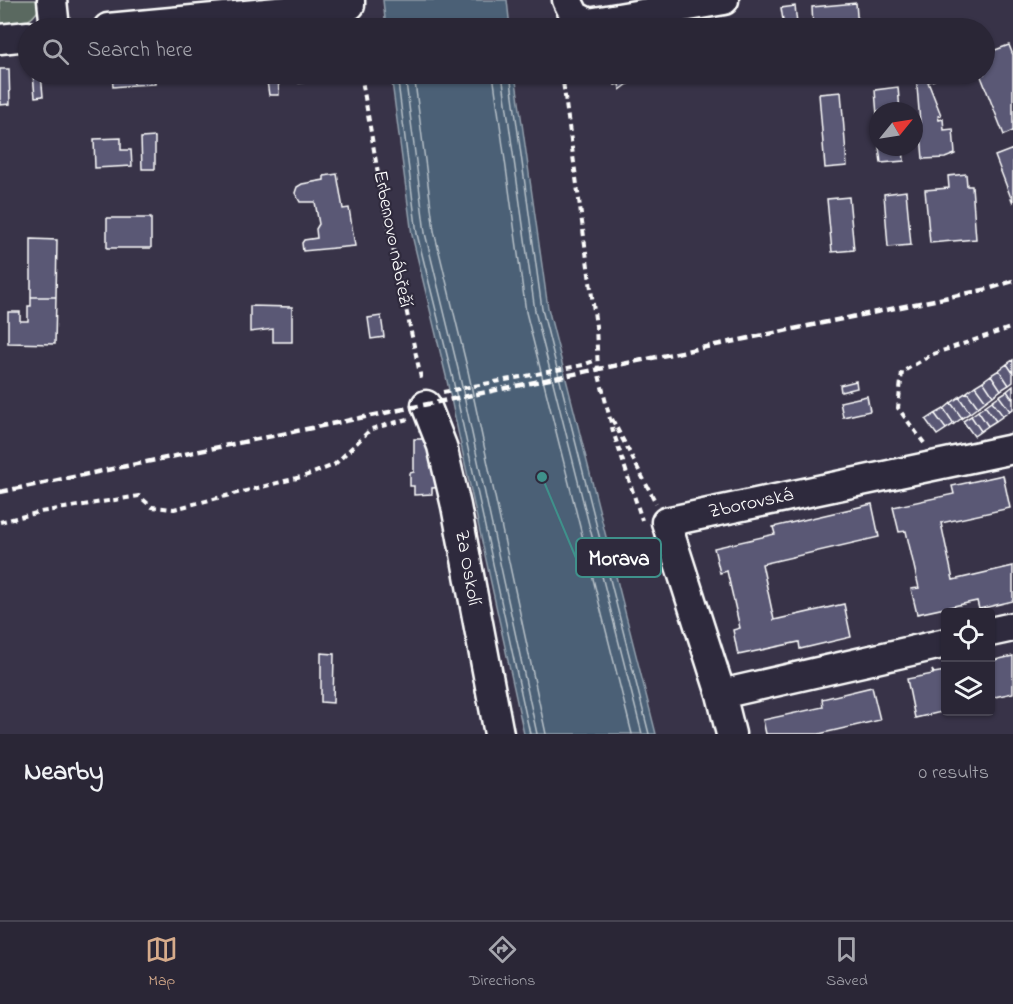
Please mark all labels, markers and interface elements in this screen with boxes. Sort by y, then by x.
search box [18,18,995,84]
icon: search [39,35,72,68]
text: Search here [87,35,192,67]
north arrow [869,102,923,156]
street label: Erbenovo nábřeží [365,168,419,310]
street label: Zborovská [706,481,796,527]
street label: Za Oskolí [446,528,488,608]
callout: Morava [576,538,661,577]
text: Morava [589,545,649,575]
map controls [941,608,995,716]
button: locate [941,608,995,662]
button: layers [941,662,995,716]
text: Nearby [24,754,103,792]
text: 0 results [918,759,989,788]
tab: Map [145,933,178,993]
tab: Directions [469,933,535,993]
tab: Saved [826,933,868,993]

